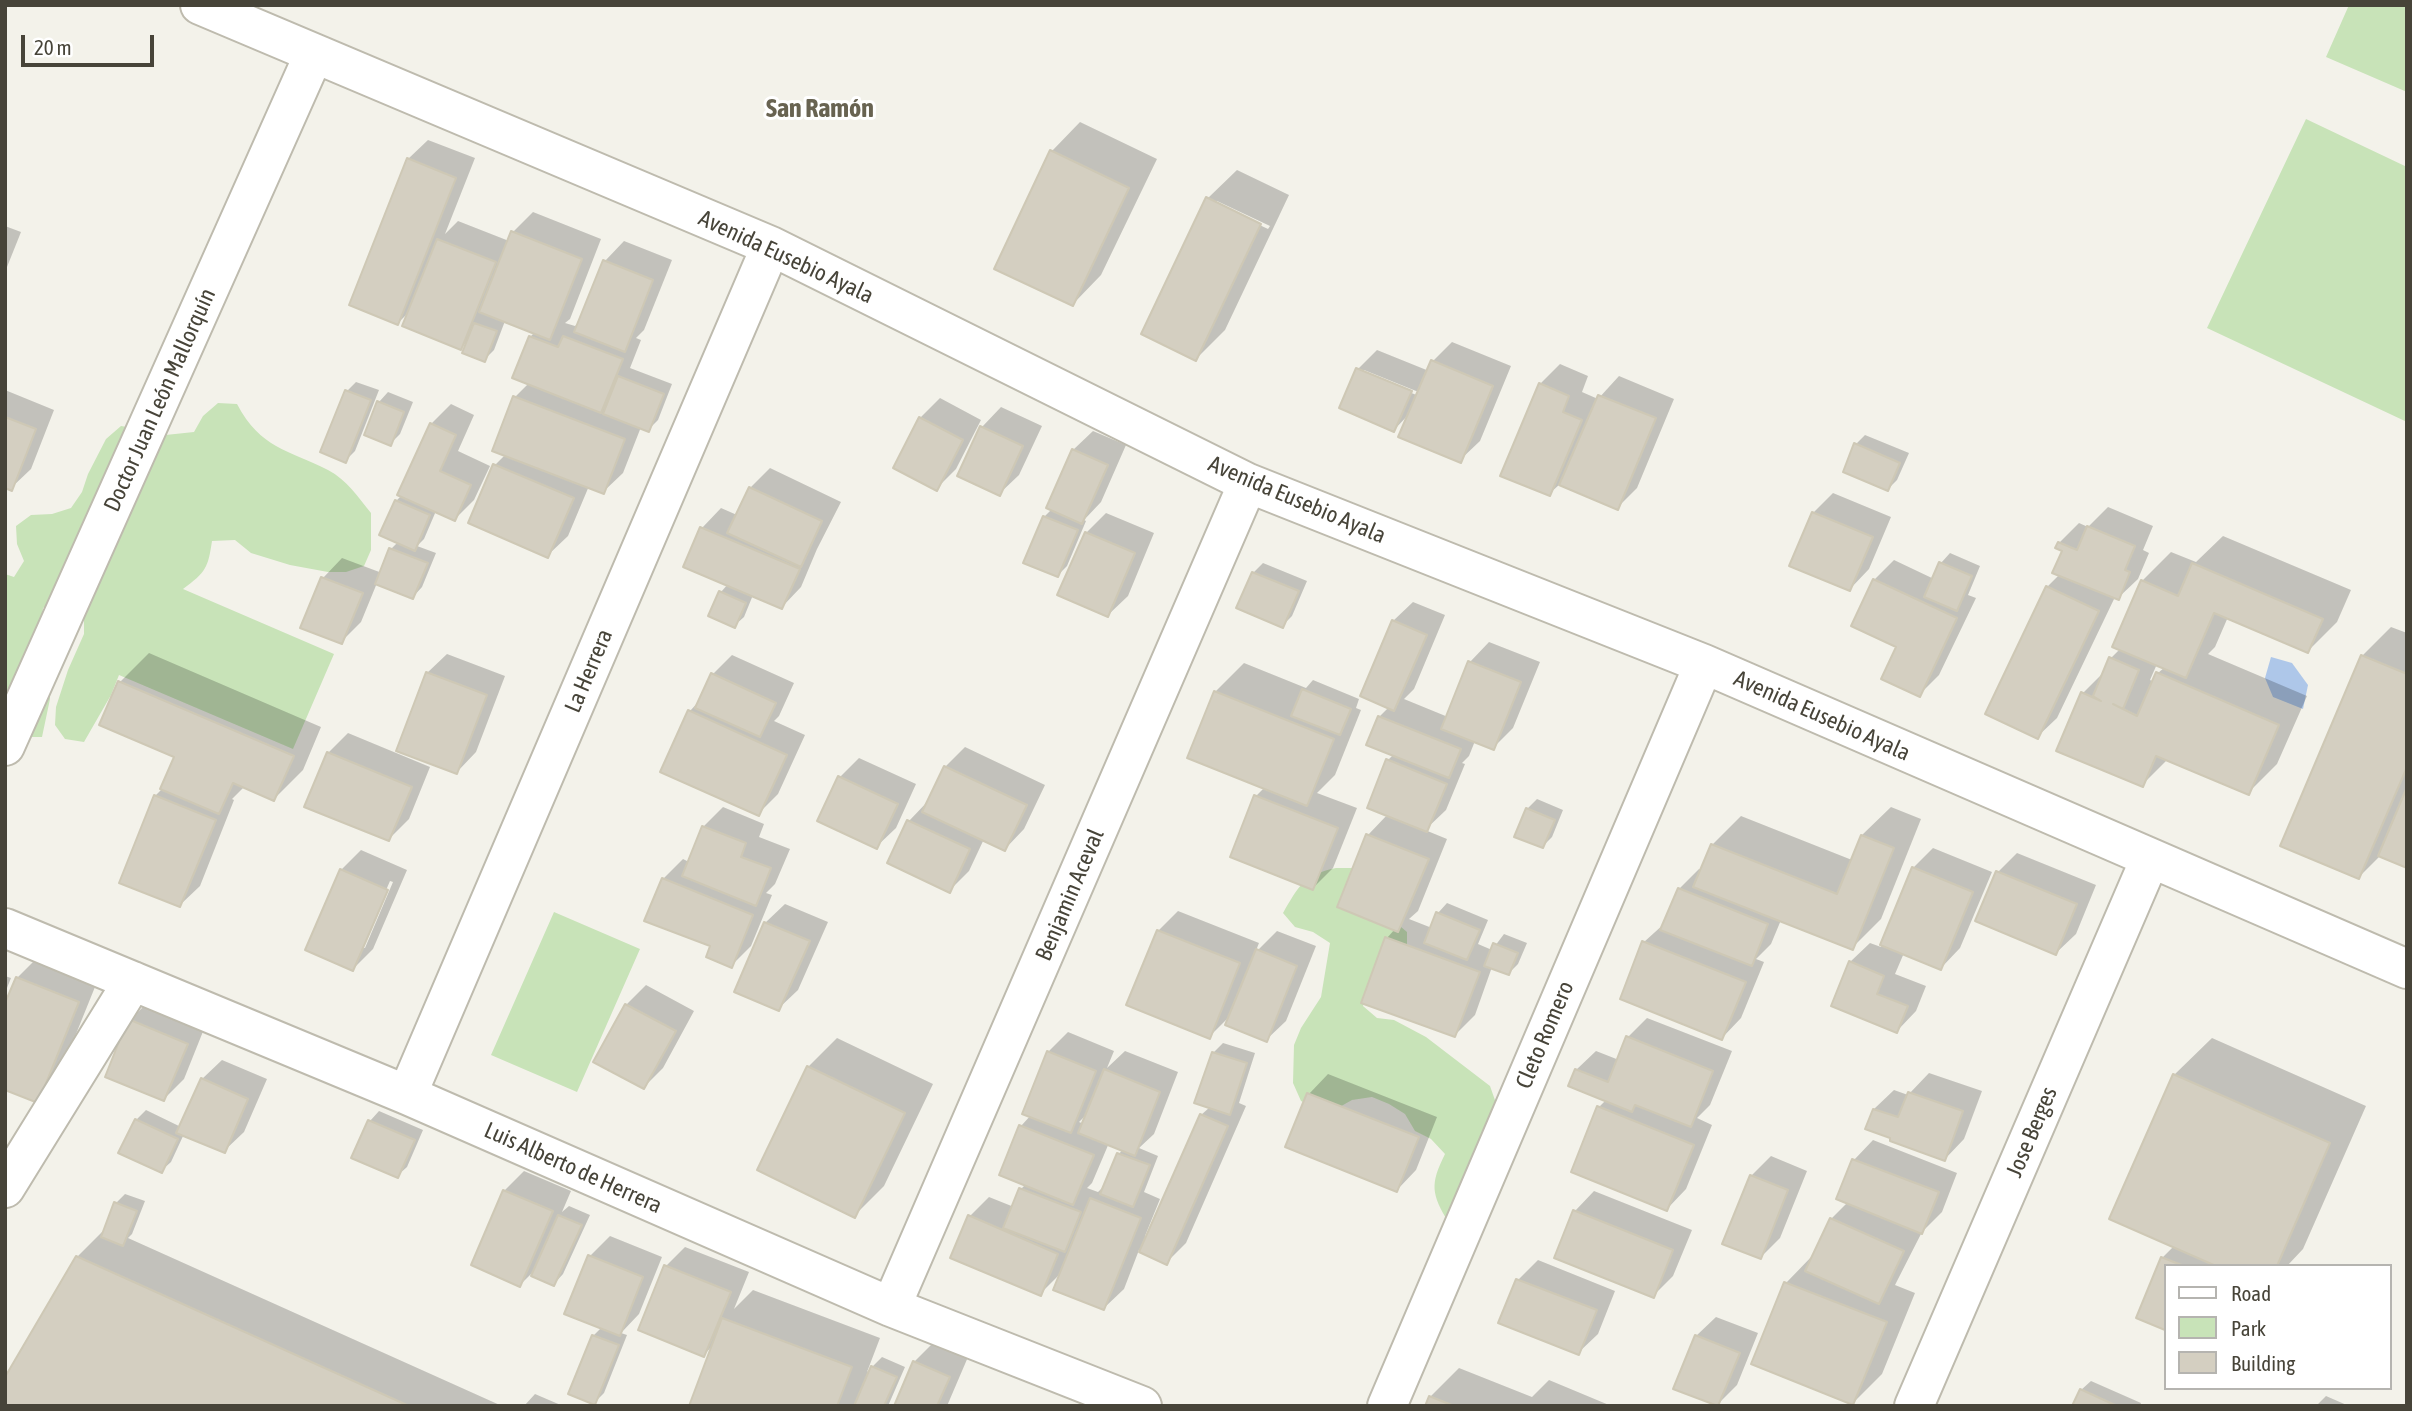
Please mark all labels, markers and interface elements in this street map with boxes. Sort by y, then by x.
scale bar [24,21,158,65]
text: 20 m [34,35,72,59]
district label: San Ramón [766,93,874,125]
street label: Avenida Eusebio Ayala [694,204,878,310]
street label: Doctor Juan León Mallorquín [98,284,222,516]
street label: Avenida Eusebio Ayala [1204,450,1390,550]
street label: La Herrera [559,625,619,717]
street label: Avenida Eusebio Ayala [1730,665,1914,767]
street label: Benjamin Aceval [1030,825,1110,965]
street label: Cleto Romero [1510,977,1580,1093]
street label: Jose Berges [2001,1083,2063,1181]
street label: Luis Alberto de Herrera [480,1116,666,1220]
legend [2164,1264,2391,1390]
text: Road [2231,1281,2271,1305]
text: Park [2231,1316,2266,1340]
text: Building [2231,1351,2295,1375]

